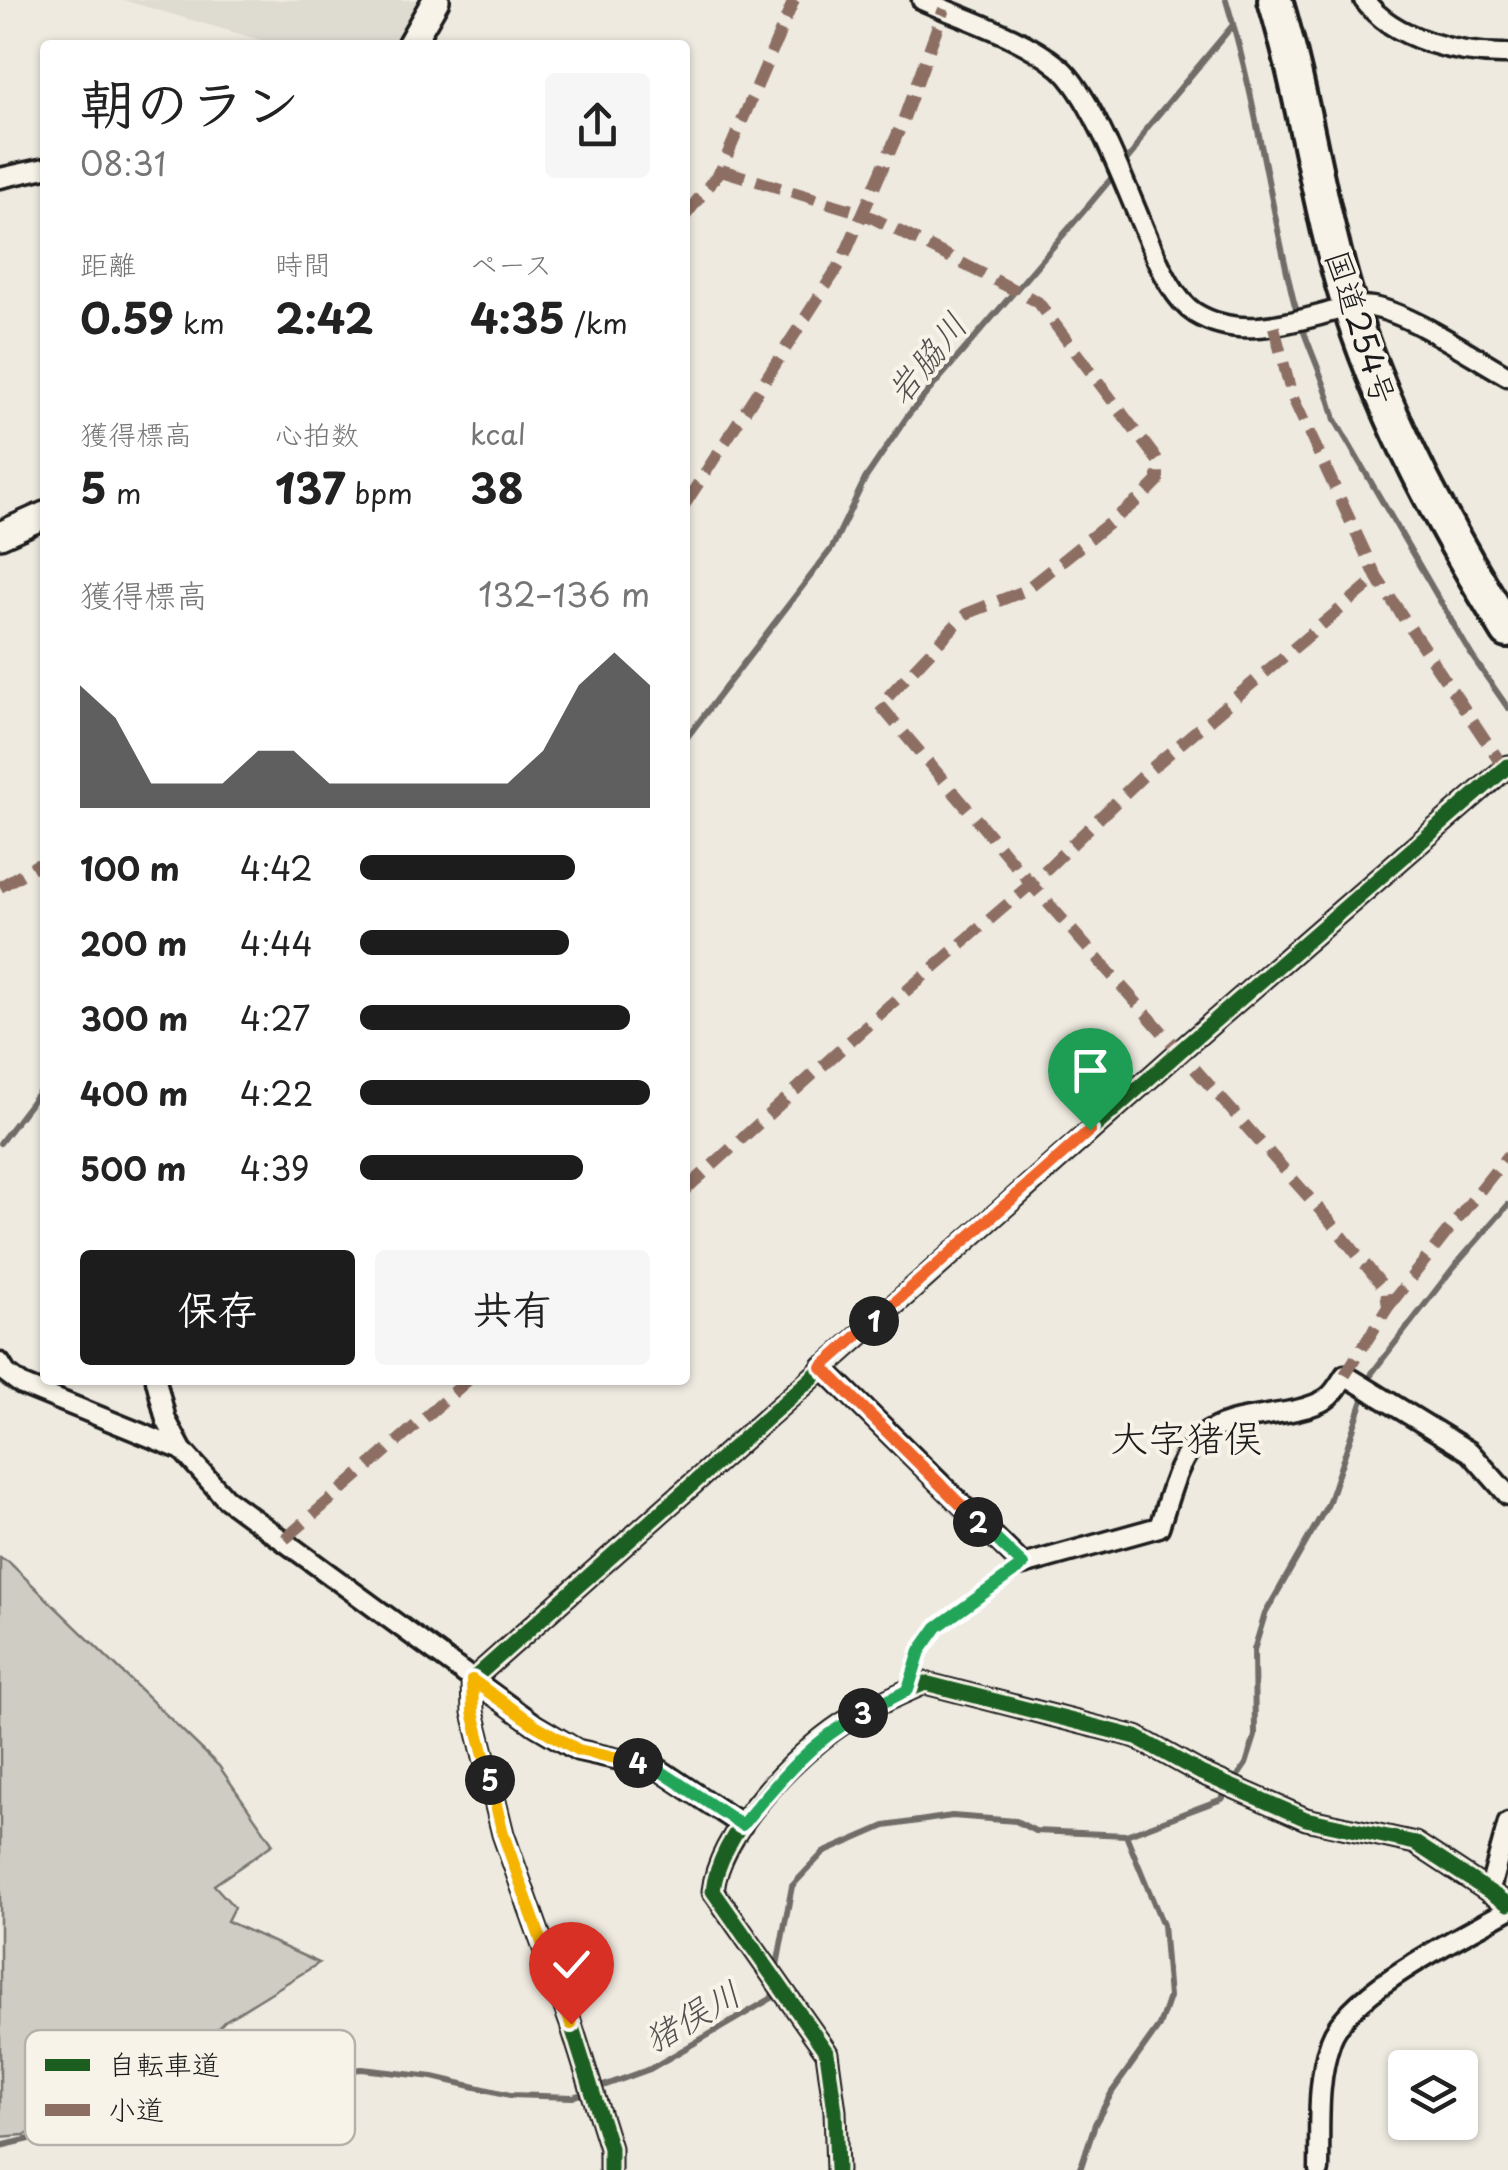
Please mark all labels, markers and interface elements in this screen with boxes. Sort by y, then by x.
text: 朝のラン [80,60,300,143]
button: share [545,73,650,178]
text: 08:31 [80,139,166,187]
text: 距離 [80,242,136,285]
text: 時間 [275,242,331,285]
text: ペース [470,242,552,285]
street label: 国道254号 [1315,244,1409,410]
text: 0.59 [80,285,174,348]
text: 2:42 [275,285,374,348]
text: 4:35 [470,285,565,348]
water label: 岩脇川 [871,300,979,414]
text: km [174,301,225,344]
text: /km [565,301,628,344]
text: 獲得標高 [80,412,192,455]
text: 心拍数 [275,412,359,455]
text: kcal [470,412,526,455]
text: 5 [80,455,107,518]
text: 137 [275,455,345,518]
text: 38 [470,455,524,518]
text: m [107,471,141,514]
text: bpm [345,471,413,514]
text: 獲得標高 [80,570,208,618]
text: 132–136 m [478,570,650,618]
text: 100 m [80,844,180,892]
text: 4:42 [240,844,313,892]
text: 200 m [80,919,187,967]
text: 4:44 [240,919,313,967]
text: 300 m [80,994,188,1042]
text: 4:27 [240,994,310,1042]
pin [1048,1028,1133,1131]
icon: arrive [1063,1043,1118,1098]
text: 400 m [80,1069,188,1117]
text: 4:22 [240,1069,313,1117]
text: 500 m [80,1144,186,1192]
text: 4:39 [240,1144,309,1192]
button: 保存 [80,1250,355,1365]
button: 共有 [375,1250,650,1365]
pin: 1 [849,1296,899,1346]
text: 1 [867,1299,881,1342]
district label: 大字猪俣 [1110,1408,1262,1465]
pin: 2 [953,1497,1003,1547]
text: 2 [968,1500,988,1543]
pin: 3 [838,1688,888,1738]
text: 3 [854,1691,872,1734]
pin: 4 [613,1738,663,1788]
text: 4 [628,1741,648,1784]
pin: 5 [465,1755,515,1805]
text: 5 [481,1758,499,1801]
pin [529,1922,614,2025]
icon: check [544,1937,599,1992]
water label: 猪俣川 [632,1966,750,2064]
legend [25,2030,355,2145]
text: 自転車道 [108,2042,220,2085]
map controls [1388,2050,1478,2140]
button: layers [1388,2050,1478,2140]
text: 小道 [108,2087,164,2130]

